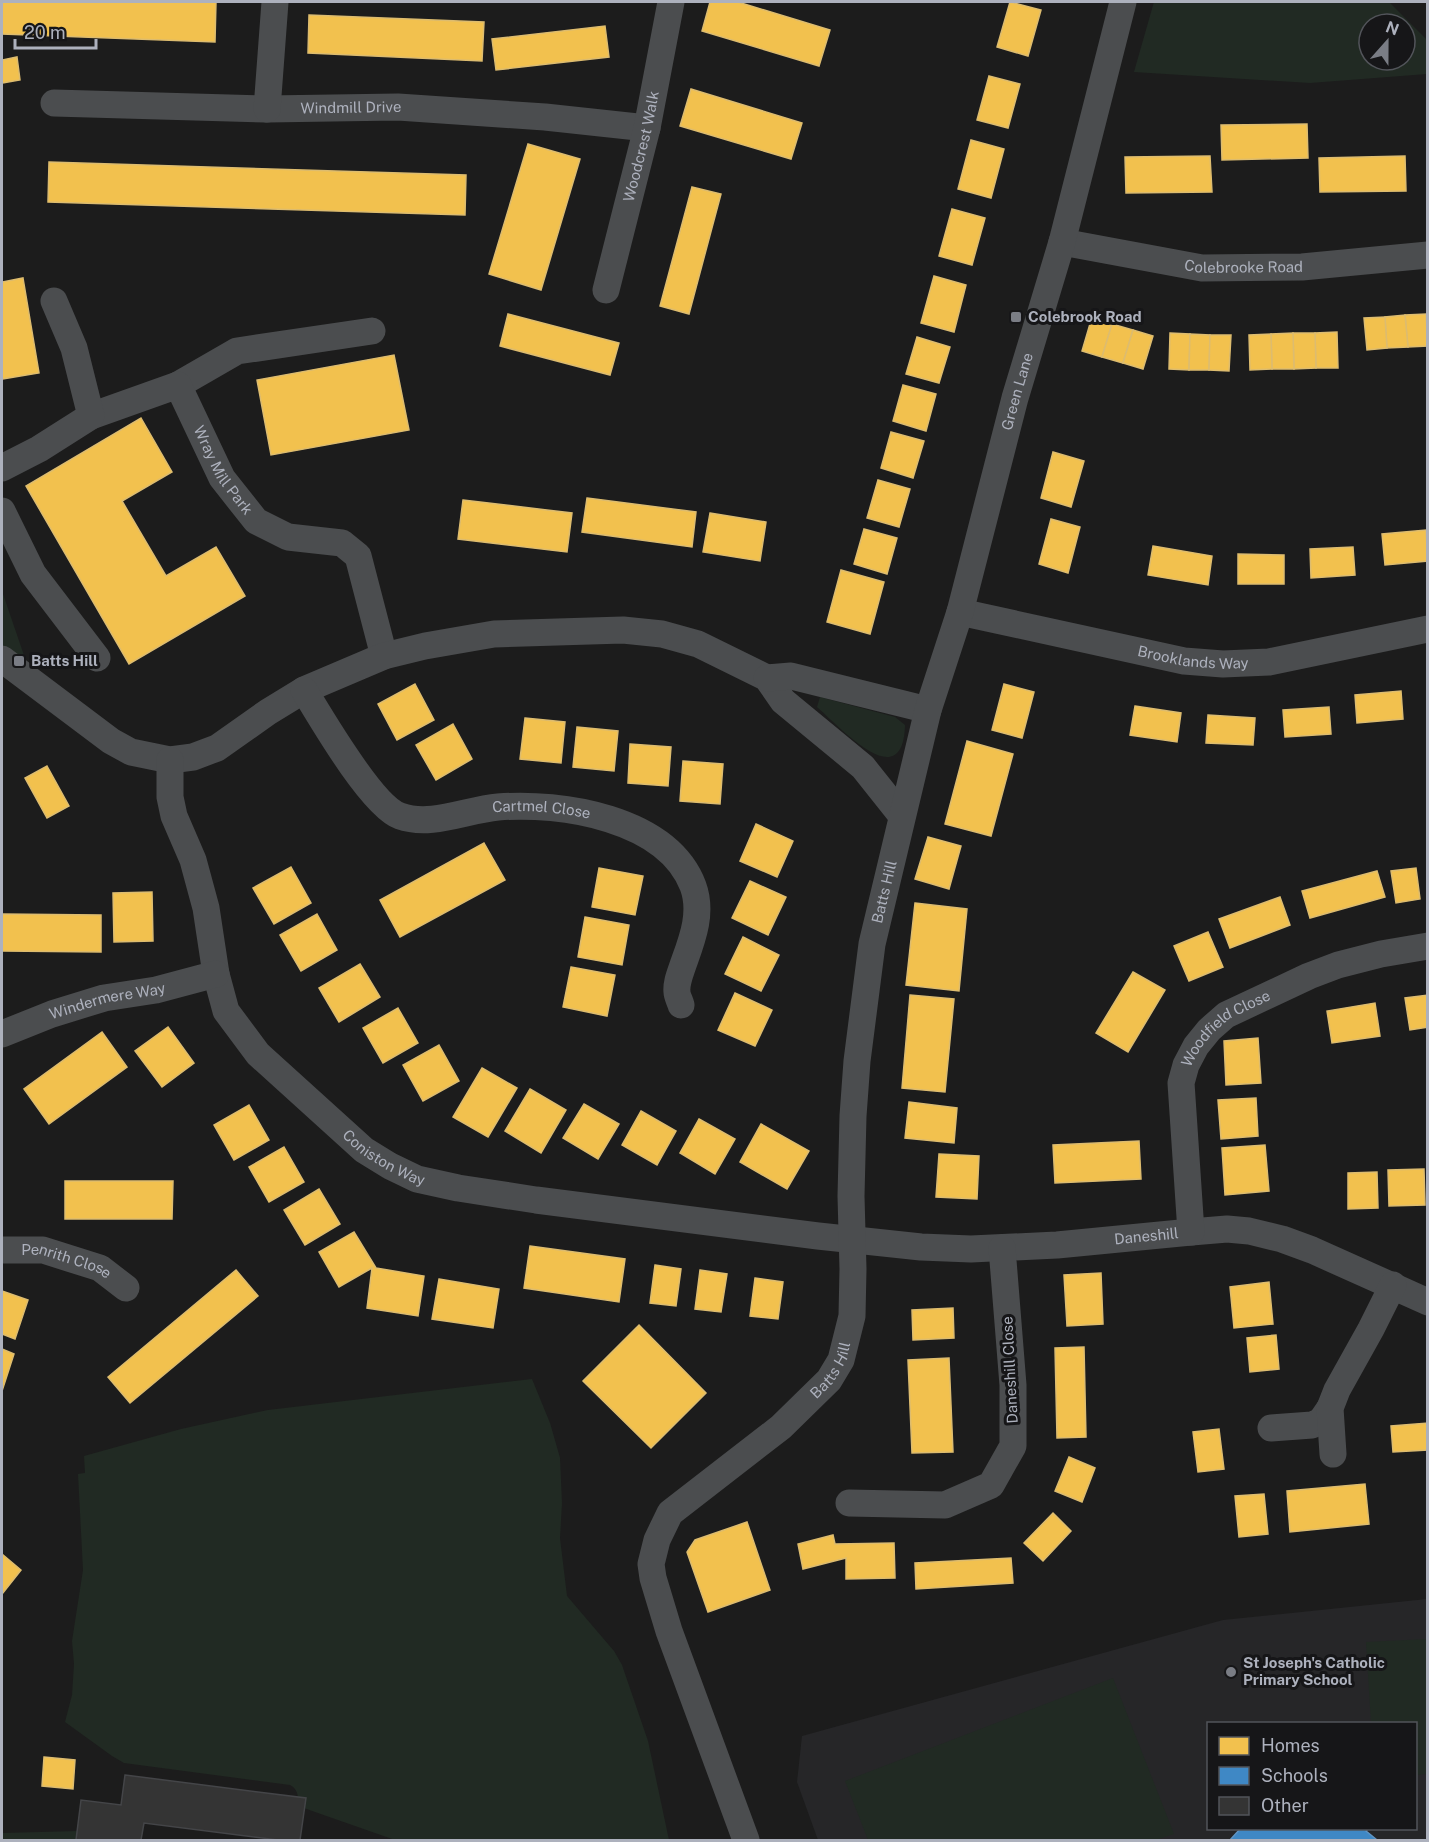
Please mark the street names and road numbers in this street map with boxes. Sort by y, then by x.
street label: Woodcrest Walk [620,89,662,203]
street label: Windmill Drive [300,98,402,116]
street label: Colebrooke Road [1183,256,1303,276]
street label: Green Lane [998,350,1036,432]
street label: Wray Mill Park [190,423,257,518]
street label: Brooklands Way [1136,642,1249,672]
street label: Cartmel Close [491,797,592,822]
street label: Batts Hill [868,858,900,925]
street label: Windermere Way [47,979,167,1022]
street label: Woodfield Close [1178,986,1273,1069]
street label: Coniston Way [339,1126,427,1189]
street label: Daneshill [1113,1224,1179,1247]
street label: Penrith Close [21,1240,115,1282]
street label: Daneshill Close [998,1316,1021,1424]
street label: Batts Hill [806,1340,853,1402]

